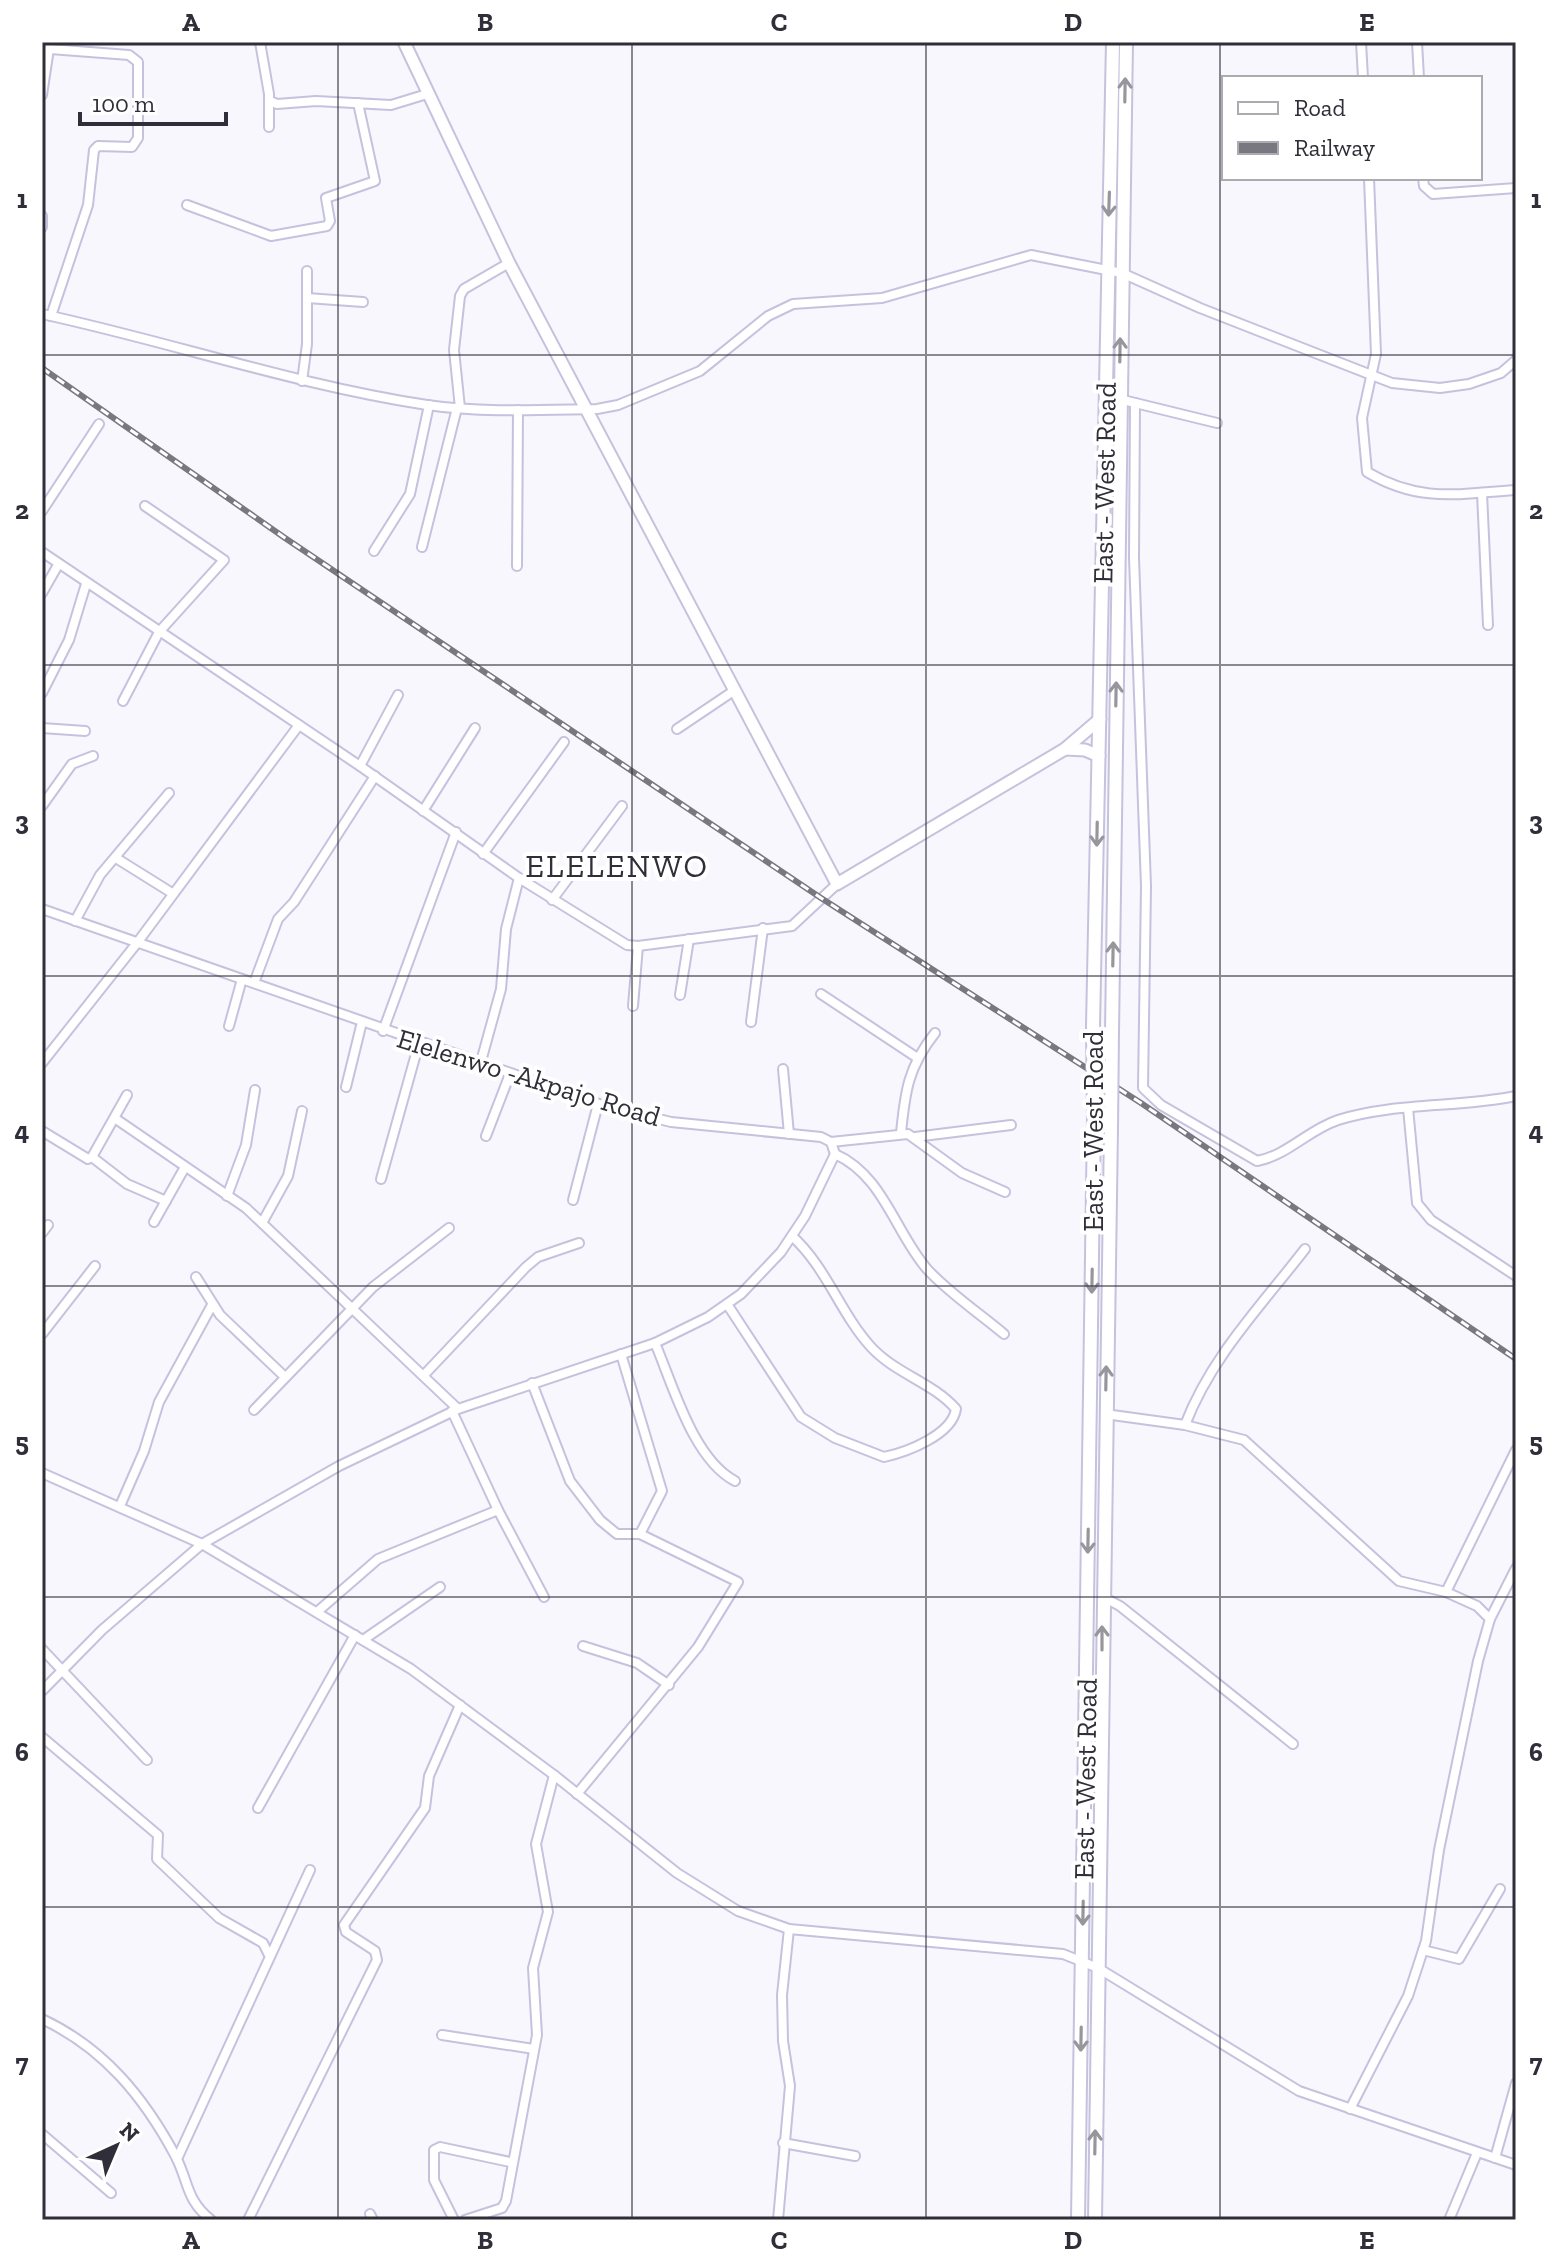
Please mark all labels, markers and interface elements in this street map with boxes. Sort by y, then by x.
text: A [182,6,200,38]
text: B [477,6,493,38]
text: C [771,6,787,38]
text: D [1064,6,1082,38]
text: E [1359,6,1375,38]
scale bar [80,76,226,126]
legend [1222,76,1482,180]
one-way arrow [1117,77,1133,104]
text: 100 m [92,89,155,118]
text: Road [1294,93,1346,122]
text: Railway [1294,133,1376,162]
text: 1 [17,183,28,215]
text: 1 [1531,183,1542,215]
one-way arrow [1102,190,1117,217]
one-way arrow [1113,337,1128,364]
street label: East - West Road [1086,382,1123,584]
text: 2 [15,494,29,526]
text: 2 [1529,494,1543,526]
one-way arrow [1108,681,1124,708]
text: 3 [15,805,29,837]
text: 3 [1529,805,1543,837]
one-way arrow [1090,820,1105,847]
district label: ELELENWO [525,847,709,885]
one-way arrow [1105,941,1120,968]
street label: Elelenwo -Akpajo Road [393,1022,664,1133]
street label: East - West Road [1077,1030,1110,1232]
text: 4 [15,1115,30,1147]
text: 4 [1529,1115,1544,1147]
one-way arrow [1084,1267,1100,1294]
one-way arrow [1098,1365,1114,1392]
text: 5 [15,1426,29,1458]
text: 5 [1529,1426,1543,1458]
one-way arrow [1080,1527,1096,1554]
one-way arrow [1094,1625,1110,1652]
street label: East - West Road [1067,1678,1104,1880]
text: 6 [15,1736,29,1768]
text: 6 [1529,1736,1543,1768]
one-way arrow [1075,1899,1091,1926]
one-way arrow [1073,2025,1089,2052]
text: 7 [16,2047,29,2079]
text: 7 [1530,2047,1543,2079]
north arrow [76,2106,156,2186]
text: N [114,2116,145,2148]
one-way arrow [1087,2129,1102,2156]
text: A [182,2224,200,2256]
text: B [477,2224,493,2256]
text: C [771,2224,787,2256]
text: D [1064,2224,1082,2256]
text: E [1359,2224,1375,2256]

